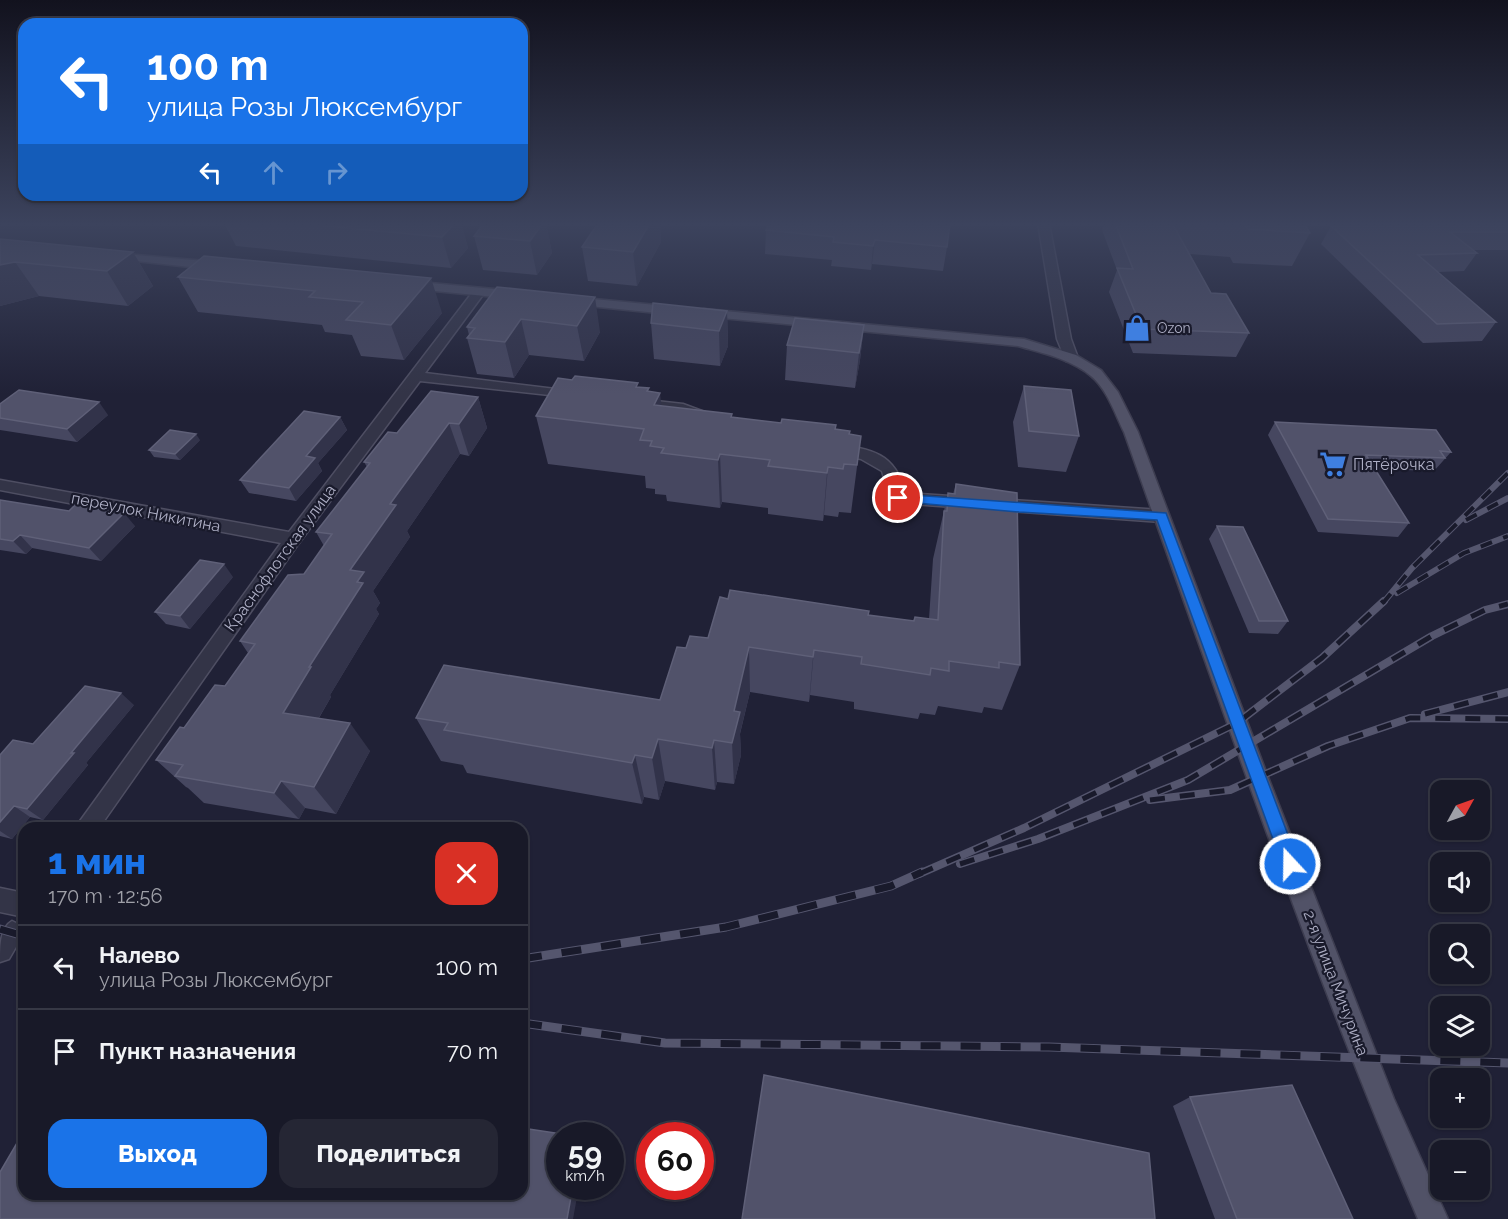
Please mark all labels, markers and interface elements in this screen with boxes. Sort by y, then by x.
text: 100 m [147,41,269,90]
icon: left [48,42,126,120]
text: улица Розы Люксембург [147,91,462,122]
icon: left [194,156,227,189]
icon: ahead [257,156,290,189]
icon: right [320,156,353,189]
shop icon: Ozon [1122,313,1152,343]
place label: Ozon [1157,320,1191,336]
supermarket icon: Пятёрочка [1318,449,1348,479]
place label: Пятёрочка [1353,455,1434,474]
pin [872,472,923,523]
street label: Краснофлотская улица [220,481,340,635]
icon: arrive [881,481,914,514]
street label: переулок Никитина [70,488,222,536]
north arrow [1430,780,1490,840]
map controls [1430,780,1490,1200]
position arrow [1258,832,1322,896]
text: 1 мин [48,840,146,882]
button: close [435,842,498,905]
button: sound [1430,852,1490,912]
text: 170 m · 12:56 [48,884,162,908]
street label: 2-я улица Мичурина [1299,908,1373,1058]
button: search [1430,924,1490,984]
text: Налево [99,942,180,968]
icon: left [48,951,81,984]
text: 100 m [436,954,498,980]
text: улица Розы Люксембург [99,968,333,992]
button: layers [1430,996,1490,1056]
icon: arrive [48,1035,81,1068]
text: Пункт назначения [99,1038,296,1064]
text: 70 m [447,1038,498,1064]
button: + [1430,1068,1490,1128]
button: Выход [48,1119,267,1188]
button: Поделиться [279,1119,498,1188]
speed limit sign: 60 [636,1122,714,1200]
text: 59 [568,1136,602,1171]
button: − [1430,1140,1490,1200]
text: km/h [565,1167,605,1185]

